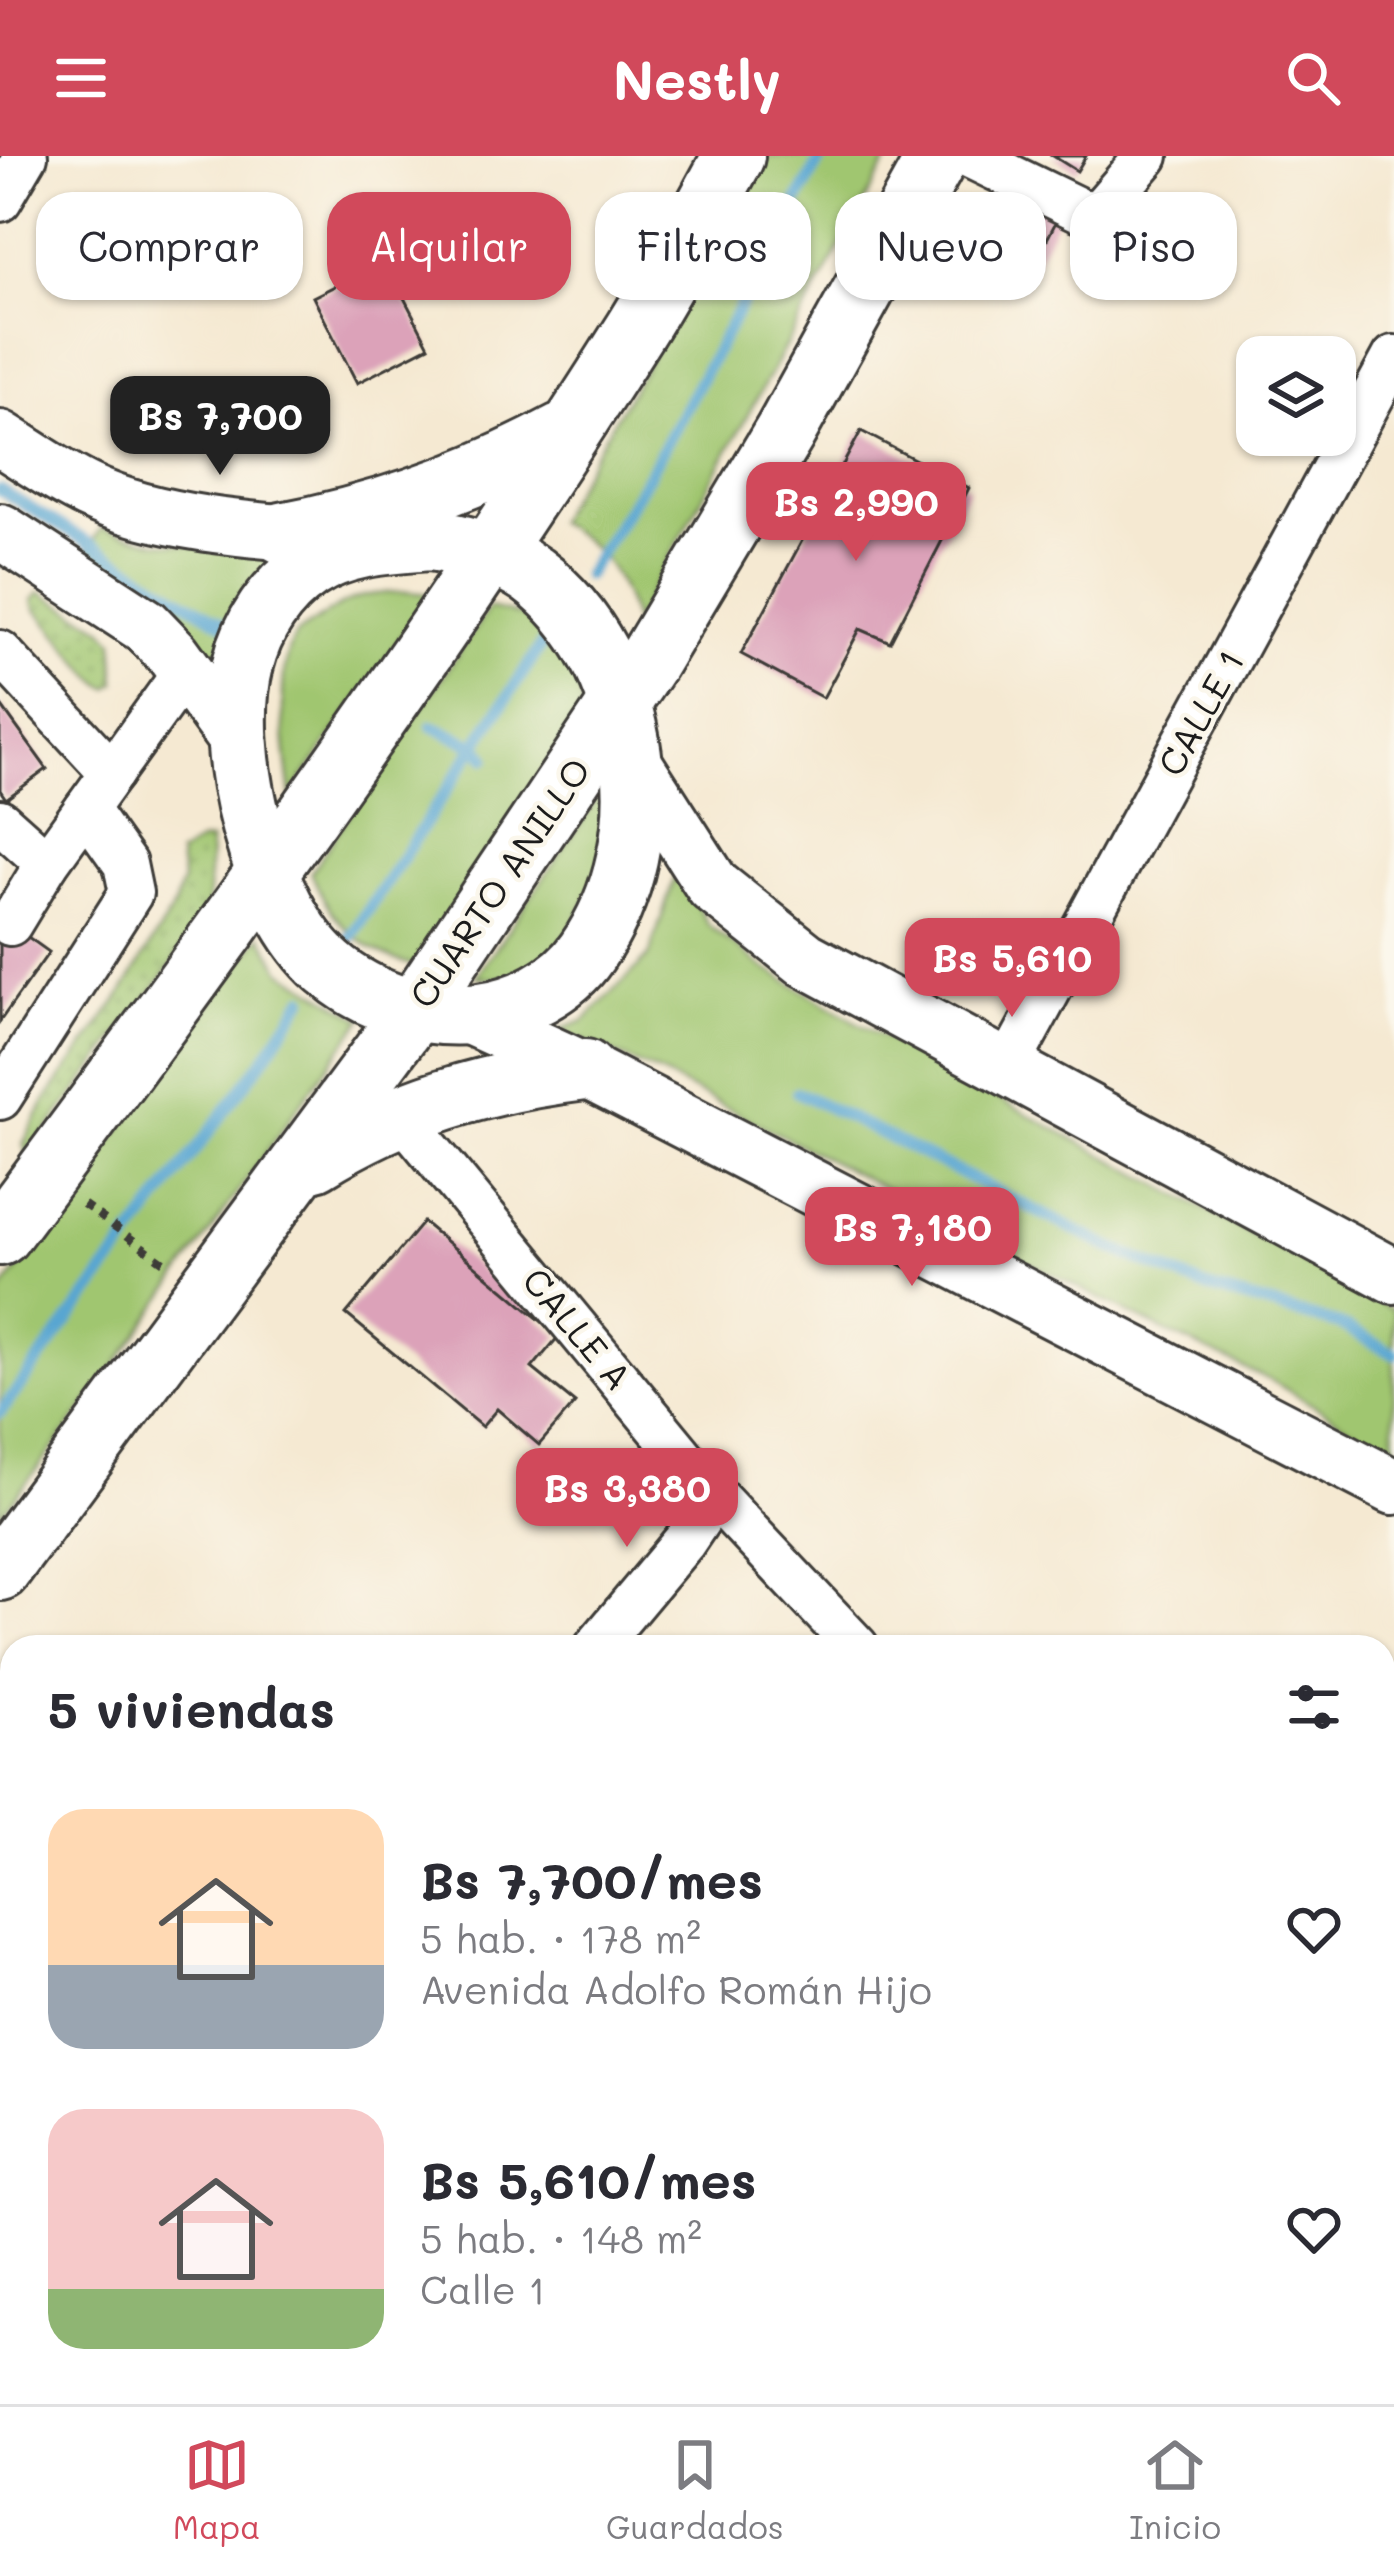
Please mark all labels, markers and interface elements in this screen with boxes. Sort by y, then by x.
text: Nestly [613,43,781,114]
icon: menu [48,45,114,111]
icon: search [1280,45,1346,111]
chip: Comprar [36,192,303,300]
chip: Alquilar [327,192,571,300]
chip: Filtros [595,192,811,300]
chip: Nuevo [835,192,1046,300]
chip: Piso [1070,192,1237,300]
map controls [1236,336,1356,456]
button: layers [1236,336,1356,456]
pin: Bs 7,700 [96,376,344,478]
text: Bs 7,700 [137,389,303,440]
pin: Bs 2,990 [732,462,980,564]
text: Bs 2,990 [773,475,939,526]
street label: CALLE 1 [1146,641,1253,783]
street label: CUARTO ANILLO [398,748,600,1016]
pin: Bs 5,610 [888,918,1136,1020]
text: Bs 5,610 [932,931,1092,982]
pin: Bs 7,180 [788,1187,1036,1289]
text: Bs 7,180 [832,1200,992,1251]
street label: CALLE A [513,1257,643,1399]
pin: Bs 3,380 [503,1448,751,1550]
text: Bs 3,380 [543,1461,711,1512]
text: 5 viviendas [48,1674,335,1741]
icon: filters [1281,1674,1347,1740]
text: Bs 7,700/mes [420,1845,763,1912]
icon: home [144,1857,288,2001]
icon: heart [1281,1896,1347,1962]
text: 5 hab. · 178 m² [420,1912,701,1963]
text: Avenida Adolfo Román Hijo [420,1963,932,2014]
text: Bs 5,610/mes [420,2145,757,2212]
icon: home [144,2157,288,2301]
icon: heart [1281,2196,1347,2262]
text: 5 hab. · 148 m² [420,2212,702,2263]
text: Calle 1 [420,2263,546,2314]
tab: Mapa [173,2432,261,2547]
tab: Guardados [606,2432,784,2547]
tab: Inicio [1129,2432,1221,2547]

